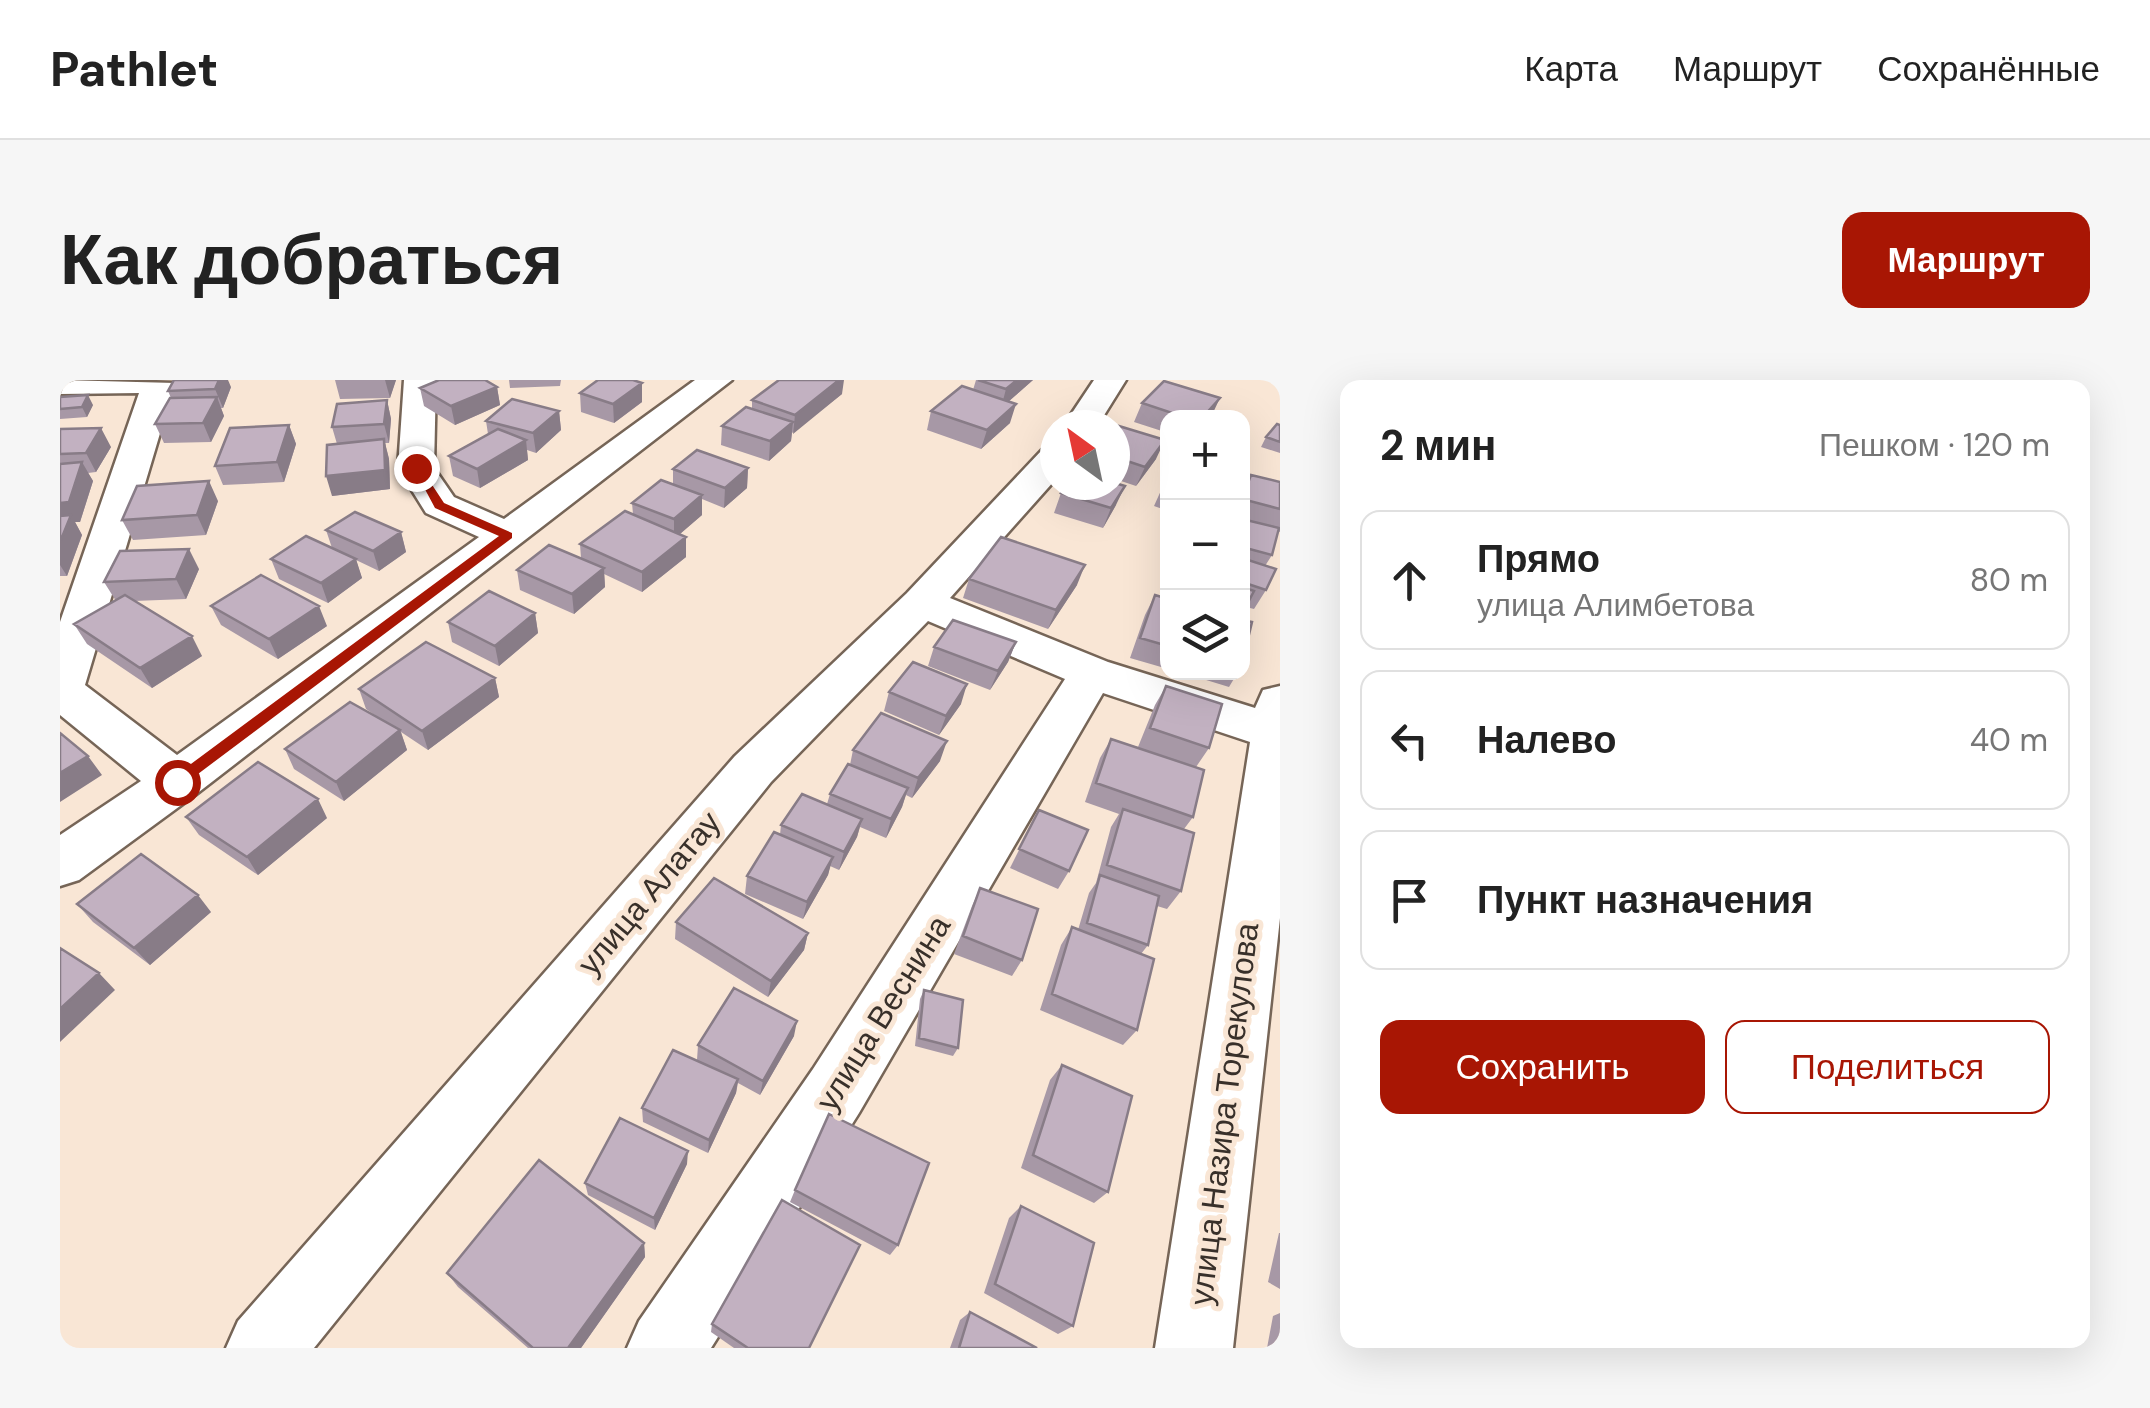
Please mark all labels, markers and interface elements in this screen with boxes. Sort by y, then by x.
text: Pathlet [50,38,218,101]
text: Карта [1524,46,1618,92]
text: Маршрут [1673,46,1822,92]
text: Сохранённые [1877,46,2100,92]
button: Маршрут [1842,212,2090,308]
text: Как добраться [60,215,563,306]
north arrow [1040,410,1130,500]
map controls [1160,410,1250,680]
button: + [1160,410,1250,500]
text: 2 мин [1380,418,1496,473]
text: Пешком · 120 m [1819,424,2050,466]
route end [394,446,440,492]
button: − [1160,500,1250,590]
text: Прямо [1477,534,1600,584]
icon: ahead [1382,553,1437,608]
text: 80 m [1970,559,2048,601]
text: улица Алимбетова [1477,584,1754,626]
button: layers [1160,590,1250,680]
icon: left [1382,713,1437,768]
text: Налево [1477,715,1616,765]
text: 40 m [1970,719,2048,761]
route start [155,760,201,806]
street label: улица Алатау [568,802,730,984]
icon: arrive [1382,873,1437,928]
text: Пункт назначения [1477,875,1813,925]
street label: улица Веснина [806,907,960,1119]
street label: улица Назира Торекулова [1180,920,1268,1308]
button: Сохранить [1380,1020,1705,1114]
button: Поделиться [1725,1020,2050,1114]

